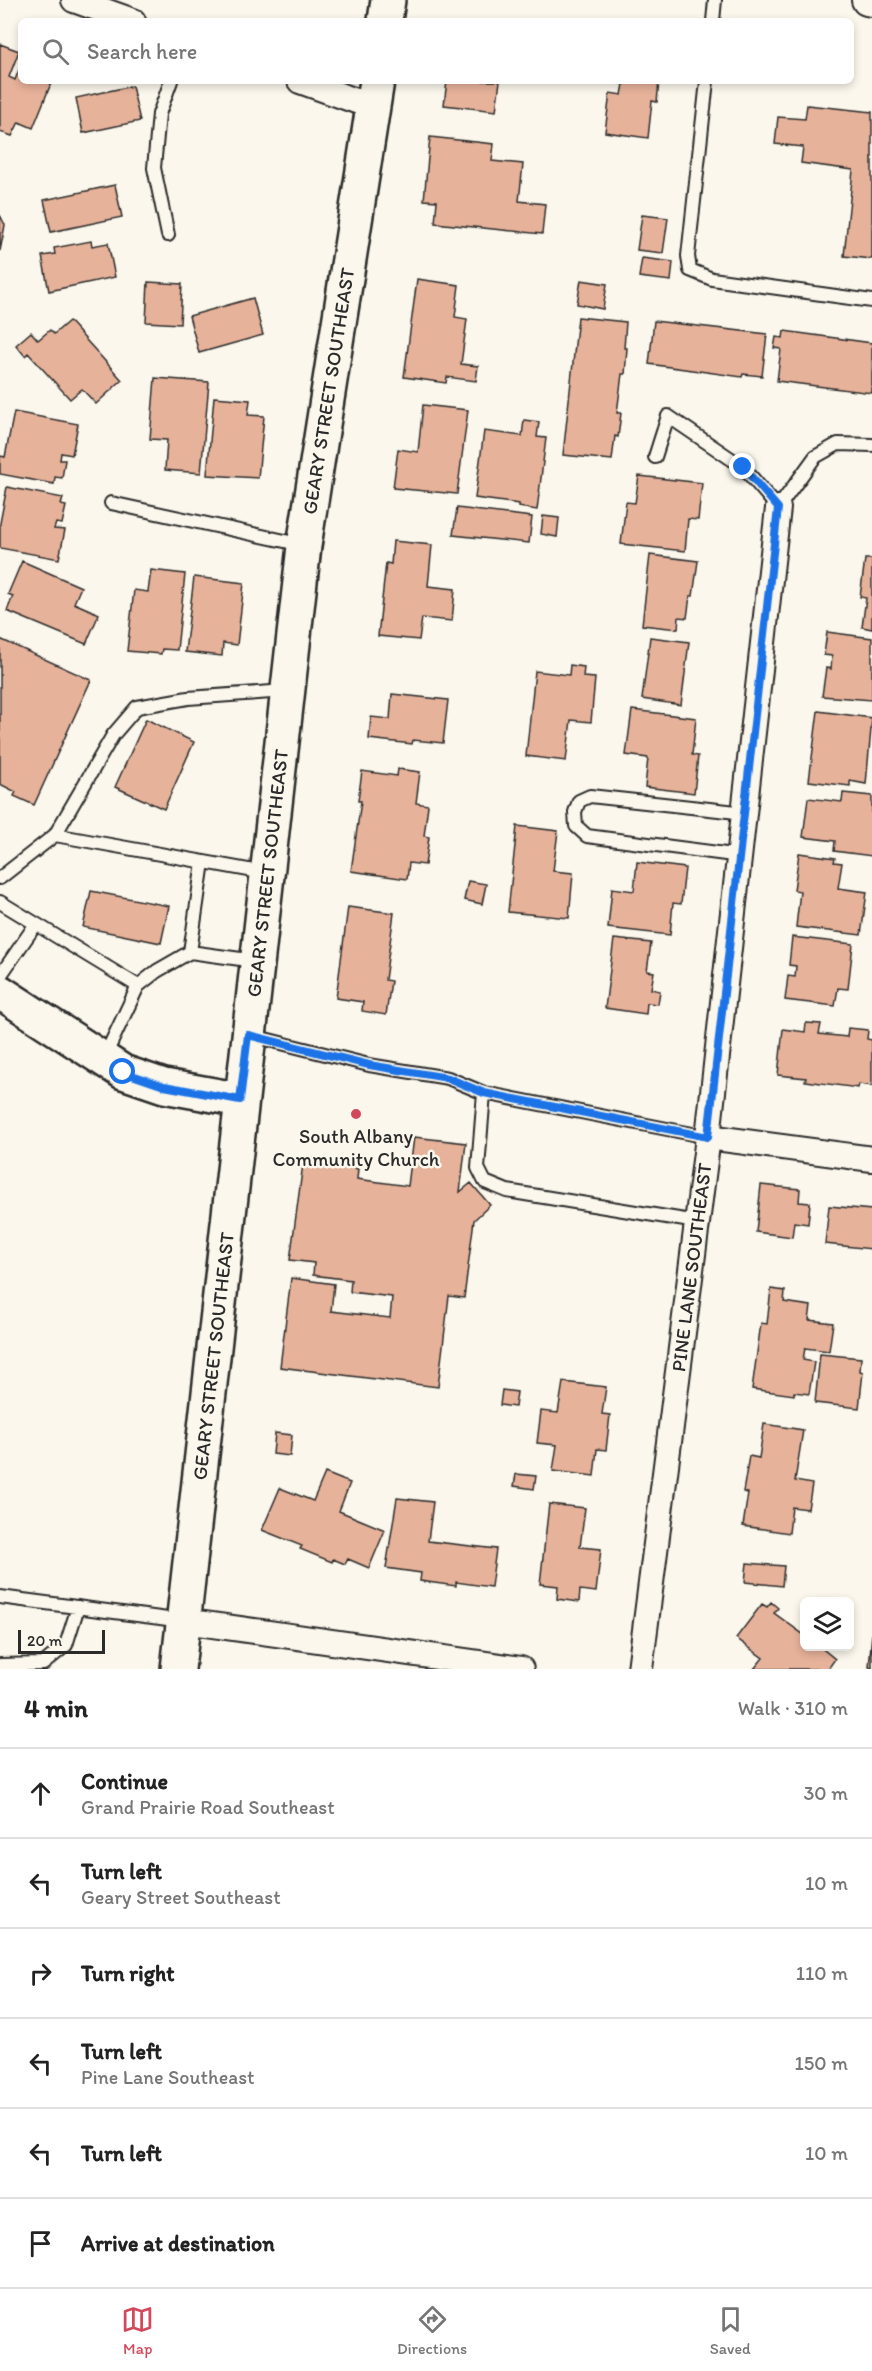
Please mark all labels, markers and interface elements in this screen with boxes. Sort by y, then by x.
search box [18,18,854,84]
icon: search [39,35,72,68]
text: Search here [87,38,197,65]
street label: GEARY STREET SOUTHEAST [297,266,360,516]
route end [729,453,755,479]
street label: GEARY STREET SOUTHEAST [241,748,293,998]
route start [109,1058,135,1084]
marker: South Albany Community Church [349,1107,363,1121]
place label: South Albany Community Church [273,1124,440,1171]
street label: PINE LANE SOUTHEAST [666,1161,717,1373]
street label: GEARY STREET SOUTHEAST [187,1231,239,1481]
map controls [800,1597,854,1651]
button: layers [800,1597,854,1651]
scale bar [18,1627,105,1654]
text: 20 m [27,1631,62,1650]
text: 4 min [24,1692,88,1724]
text: Walk · 310 m [738,1696,848,1720]
text: Continue [81,1768,168,1795]
icon: ahead [24,1777,57,1810]
text: 30 m [803,1781,848,1805]
text: Grand Prairie Road Southeast [81,1795,335,1819]
text: Turn left [81,1858,162,1885]
icon: left [24,1867,57,1900]
text: 10 m [805,1871,848,1895]
text: Geary Street Southeast [81,1885,281,1909]
icon: right [24,1957,57,1990]
text: Turn right [81,1960,175,1987]
text: 110 m [796,1961,848,1985]
text: Turn left [81,2038,162,2065]
icon: left [24,2047,57,2080]
text: 150 m [795,2051,848,2075]
text: Pine Lane Southeast [81,2065,255,2089]
icon: left [24,2137,57,2170]
text: Turn left [81,2140,162,2167]
text: 10 m [805,2141,848,2165]
icon: arrive [24,2227,57,2260]
text: Arrive at destination [81,2230,275,2257]
tab: Map [121,2303,154,2358]
tab: Directions [397,2303,467,2358]
tab: Saved [710,2303,751,2358]

